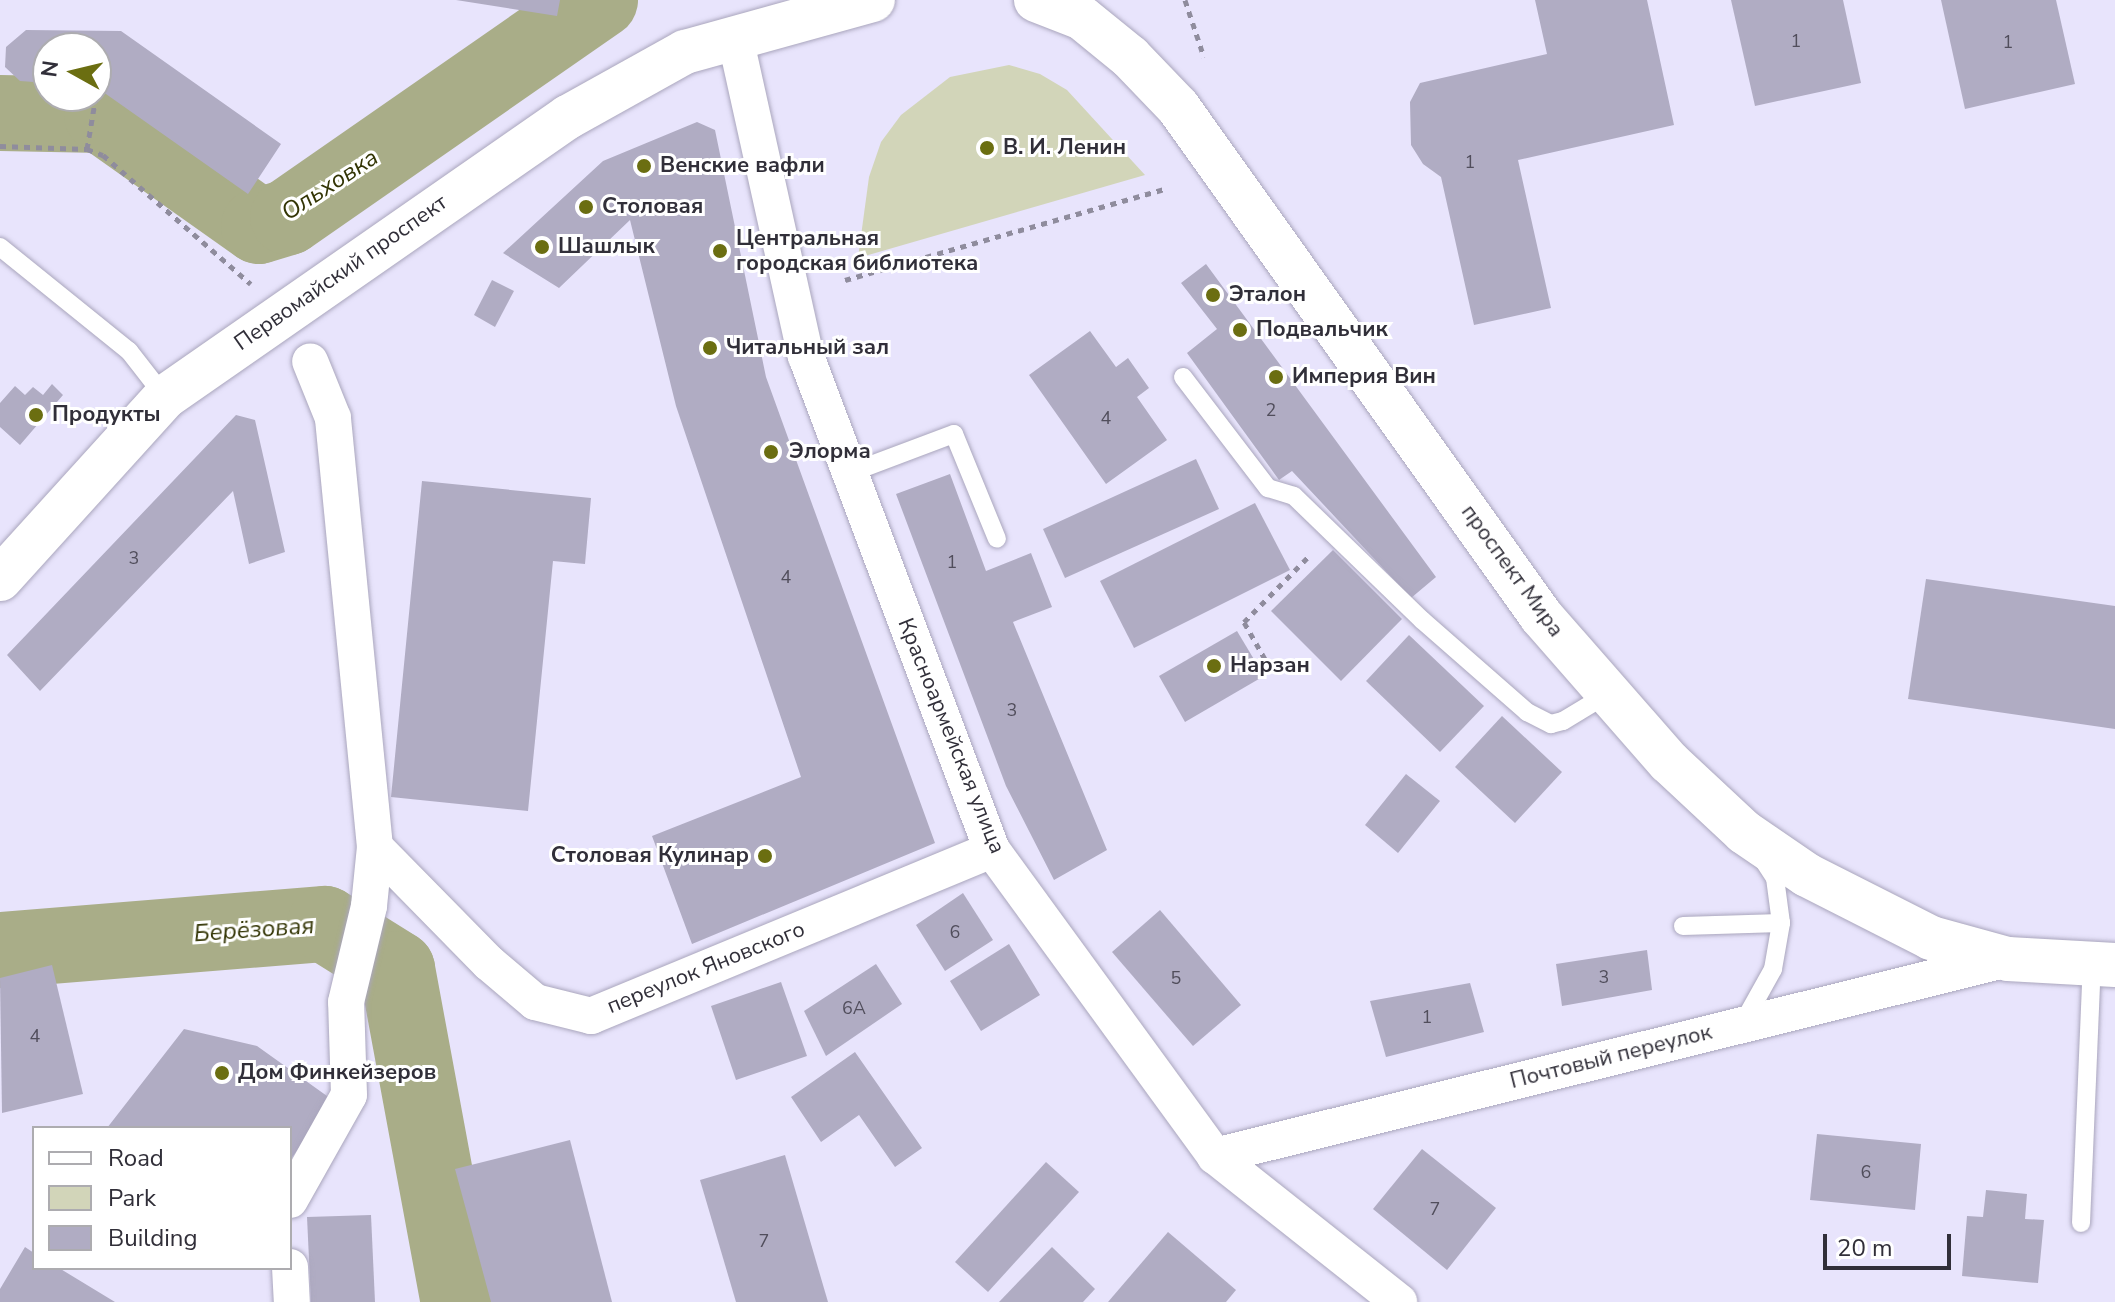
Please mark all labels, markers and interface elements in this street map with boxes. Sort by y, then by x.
house number: 1 [1791,30,1801,52]
house number: 1 [2003,31,2013,53]
north arrow [32,32,112,112]
text: N [34,59,66,79]
place label: В. И. Ленин [1003,135,1126,161]
marker: В. И. Ленин [978,139,996,157]
water label: Ольховка [276,143,384,227]
house number: 1 [1465,151,1475,173]
place label: Венские вафли [660,153,825,179]
marker: Венские вафли [635,157,653,175]
street label: Первомайский проспект [230,189,452,357]
place label: Столовая [602,194,703,220]
marker: Столовая [577,198,595,216]
place label: Центральная городская библиотека [736,225,978,276]
place label: Шашлык [558,234,655,260]
marker: Шашлык [533,238,551,256]
marker: Центральная городская библиотека [711,242,729,260]
place label: Эталон [1229,282,1306,308]
marker: Эталон [1204,286,1222,304]
place label: Подвальчик [1256,317,1388,343]
marker: Подвальчик [1231,321,1249,339]
place label: Читальный зал [726,335,889,361]
marker: Читальный зал [701,339,719,357]
place label: Империя Вин [1292,364,1436,390]
marker: Империя Вин [1267,368,1285,386]
house number: 2 [1266,399,1276,421]
place label: Продукты [52,402,161,428]
marker: Продукты [27,406,45,424]
house number: 4 [1101,407,1111,429]
place label: Элорма [789,439,871,465]
marker: Элорма [760,441,782,463]
street label: проспект Мира [1455,500,1569,642]
house number: 3 [129,547,139,569]
house number: 1 [947,551,957,573]
house number: 4 [781,566,791,588]
street label: Красноармейская улица [892,614,1010,858]
place label: Нарзан [1230,653,1310,679]
marker: Нарзан [1205,657,1223,675]
house number: 3 [1007,699,1017,721]
place label: Столовая Кулинар [551,843,749,869]
marker: Столовая Кулинар [756,847,774,865]
water label: Берёзовая [193,911,315,949]
street label: переулок Яновского [603,916,809,1020]
house number: 6 [950,921,960,943]
house number: 3 [1599,966,1609,988]
house number: 5 [1171,967,1181,989]
house number: 6А [842,997,866,1019]
house number: 1 [1422,1006,1432,1028]
street label: Почтовый переулок [1507,1019,1715,1095]
house number: 4 [30,1025,40,1047]
place label: Дом Финкейзеров [238,1060,436,1086]
marker: Дом Финкейзеров [213,1064,231,1082]
legend [32,1126,292,1270]
text: Road [108,1142,164,1174]
house number: 6 [1861,1161,1871,1183]
text: Park [108,1182,156,1214]
house number: 7 [1430,1198,1440,1220]
scale bar [1827,1218,1955,1268]
text: Building [108,1222,198,1254]
house number: 7 [759,1230,769,1252]
text: 20 m [1837,1232,1893,1264]

